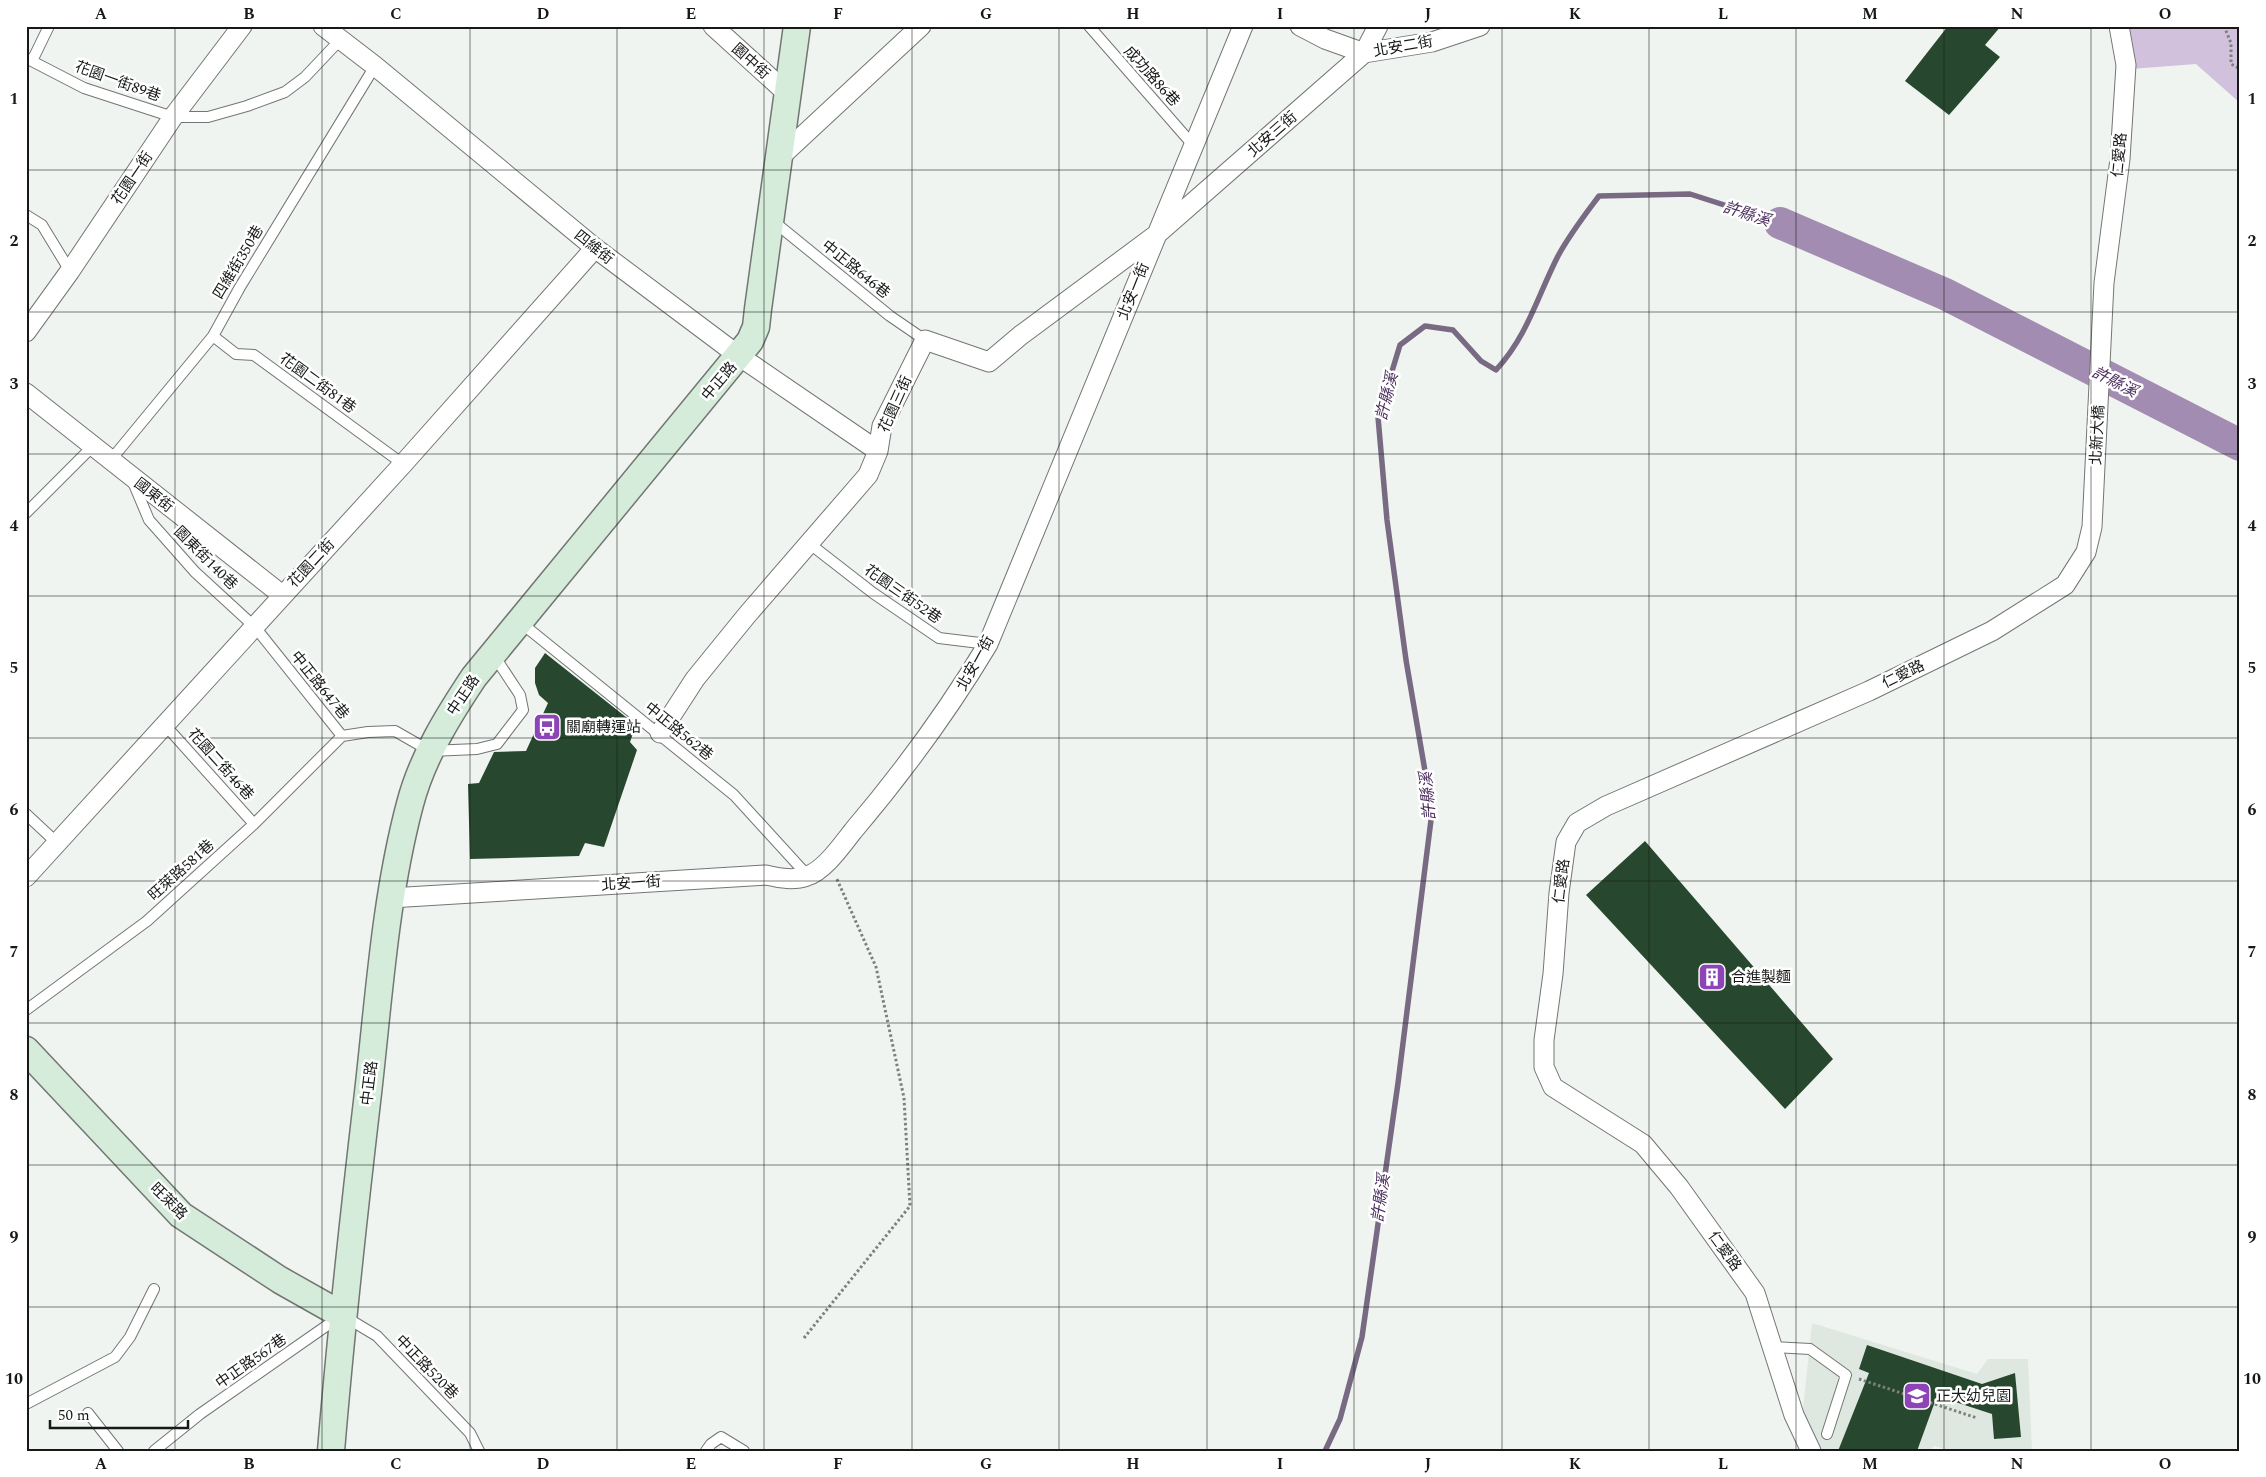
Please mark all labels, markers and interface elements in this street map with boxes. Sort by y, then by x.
text: A [95,2,108,26]
text: B [243,2,255,26]
text: C [390,2,402,26]
text: D [537,2,550,26]
text: E [686,2,696,26]
text: F [833,2,843,26]
text: G [980,2,992,26]
text: H [1126,2,1140,26]
text: I [1277,2,1283,26]
text: J [1425,2,1432,26]
text: K [1569,2,1582,26]
text: L [1718,2,1728,26]
text: M [1862,2,1878,26]
text: N [2010,2,2024,26]
text: O [2159,2,2171,26]
street label: 北安二街 [1372,30,1435,63]
street label: 園中街 [726,38,775,85]
street label: 成功路86巷 [1118,41,1185,112]
street label: 花園一街89巷 [72,55,164,108]
text: 1 [10,87,18,111]
text: 1 [2248,87,2256,111]
street label: 北安三街 [1242,106,1303,163]
street label: 仁愛路 [2106,132,2133,178]
street label: 花園一街 [106,147,159,210]
water label: 許縣溪 [1720,195,1775,233]
street label: 四維街350巷 [207,221,270,304]
street label: 四維街 [569,224,619,270]
text: 2 [10,229,19,253]
text: 2 [2248,229,2257,253]
street label: 中正路646巷 [816,234,895,304]
street label: 北安一街 [1112,259,1155,323]
street label: 花園二街81巷 [275,348,361,419]
street label: 中正路 [696,357,743,406]
water label: 許縣溪 [2088,360,2143,404]
water label: 許縣溪 [1370,368,1405,422]
text: 3 [10,372,19,396]
street label: 花園三街 [873,372,918,436]
text: 3 [2248,372,2257,396]
street label: 北新大橋 [2084,404,2111,466]
street label: 國東街 [129,472,179,518]
text: 4 [10,514,19,538]
text: 4 [2248,514,2257,538]
street label: 園東街140巷 [168,521,243,596]
street label: 花園二街 [282,534,340,593]
street label: 花園三街52巷 [859,559,946,630]
street label: 北安一街 [951,631,1000,695]
street label: 中正路647巷 [285,646,355,725]
street label: 仁愛路 [1878,654,1928,695]
text: 5 [10,656,18,680]
text: 5 [2248,656,2256,680]
street label: 中正路 [441,670,486,720]
street label: 中正路562巷 [639,696,718,766]
bus stop icon: 關廟轉運站 [532,712,562,742]
place label: 關廟轉運站 [566,716,641,739]
street label: 花園二街46巷 [182,723,259,805]
water label: 許縣溪 [1414,769,1442,821]
text: 6 [10,798,19,822]
text: 6 [2248,798,2257,822]
street label: 旺萊路581巷 [143,834,220,907]
street label: 仁愛路 [1547,857,1576,905]
street label: 北安一街 [600,870,662,897]
text: 7 [10,940,19,964]
text: 7 [2248,940,2257,964]
building icon: 合進製麵 [1697,962,1727,992]
place label: 合進製麵 [1731,966,1791,989]
street label: 中正路 [355,1059,384,1107]
text: 8 [10,1083,19,1107]
text: 8 [2248,1083,2257,1107]
water label: 許縣溪 [1366,1171,1396,1224]
street label: 旺萊路 [145,1177,193,1225]
text: 9 [10,1225,19,1249]
text: 9 [2248,1225,2257,1249]
street label: 仁愛路 [1702,1226,1747,1276]
street label: 中正路567巷 [211,1328,292,1394]
street label: 中正路520巷 [390,1330,464,1405]
text: 10 [5,1367,23,1391]
text: 10 [2243,1367,2261,1391]
school or university icon: 正大幼兒園 [1902,1381,1932,1411]
place label: 正大幼兒園 [1936,1385,2011,1408]
scale bar [50,1397,188,1429]
text: 50 m [58,1404,90,1427]
text: A [95,1452,108,1476]
text: B [243,1452,255,1476]
text: C [390,1452,402,1476]
text: D [537,1452,550,1476]
text: E [686,1452,696,1476]
text: F [833,1452,843,1476]
text: G [980,1452,992,1476]
text: H [1126,1452,1140,1476]
text: I [1277,1452,1283,1476]
text: J [1425,1452,1432,1476]
text: K [1569,1452,1582,1476]
text: L [1718,1452,1728,1476]
text: M [1862,1452,1878,1476]
text: N [2010,1452,2024,1476]
text: O [2159,1452,2171,1476]

